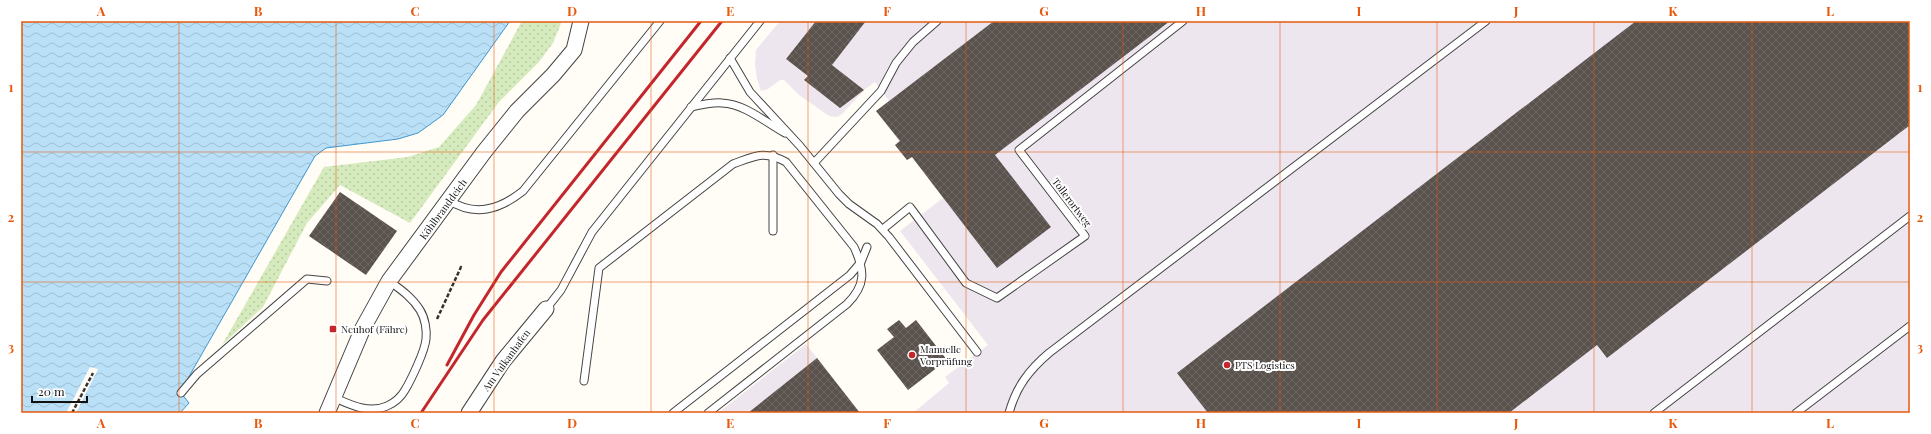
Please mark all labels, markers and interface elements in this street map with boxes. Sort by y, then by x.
text: A [96,2,106,19]
text: B [254,2,263,19]
text: C [410,2,420,19]
text: D [567,2,577,19]
text: E [726,2,734,19]
text: F [883,2,891,19]
text: G [1039,2,1049,19]
text: H [1196,2,1206,19]
text: I [1357,2,1362,19]
text: J [1513,2,1519,19]
text: K [1668,2,1678,19]
text: L [1826,2,1834,19]
text: 1 [9,78,14,95]
text: 1 [1918,78,1923,95]
street label: Tollerortweg [1049,175,1095,230]
street label: Köhlbranddeich [416,176,470,242]
text: 2 [8,208,15,225]
text: 2 [1917,208,1924,225]
place label: Neuhof (Fähre) [341,322,408,336]
marker: Neuhof (Fähre) [328,324,338,334]
street label: Am Vulkanhafen [478,326,533,395]
text: 3 [8,338,14,355]
text: 3 [1917,338,1923,355]
place label: Manuelle Vorprüfung [919,342,973,368]
marker: Manuelle Vorprüfung [907,350,917,360]
place label: PTS Logistics [1235,358,1295,372]
marker: PTS Logistics [1222,360,1232,370]
scale bar [32,378,87,404]
text: 20 m [38,383,65,399]
text: A [96,414,106,431]
text: B [254,414,263,431]
text: C [410,414,420,431]
text: D [567,414,577,431]
text: E [726,414,734,431]
text: F [883,414,891,431]
text: G [1039,414,1049,431]
text: H [1196,414,1206,431]
text: I [1357,414,1362,431]
text: J [1513,414,1519,431]
text: K [1668,414,1678,431]
text: L [1826,414,1834,431]

